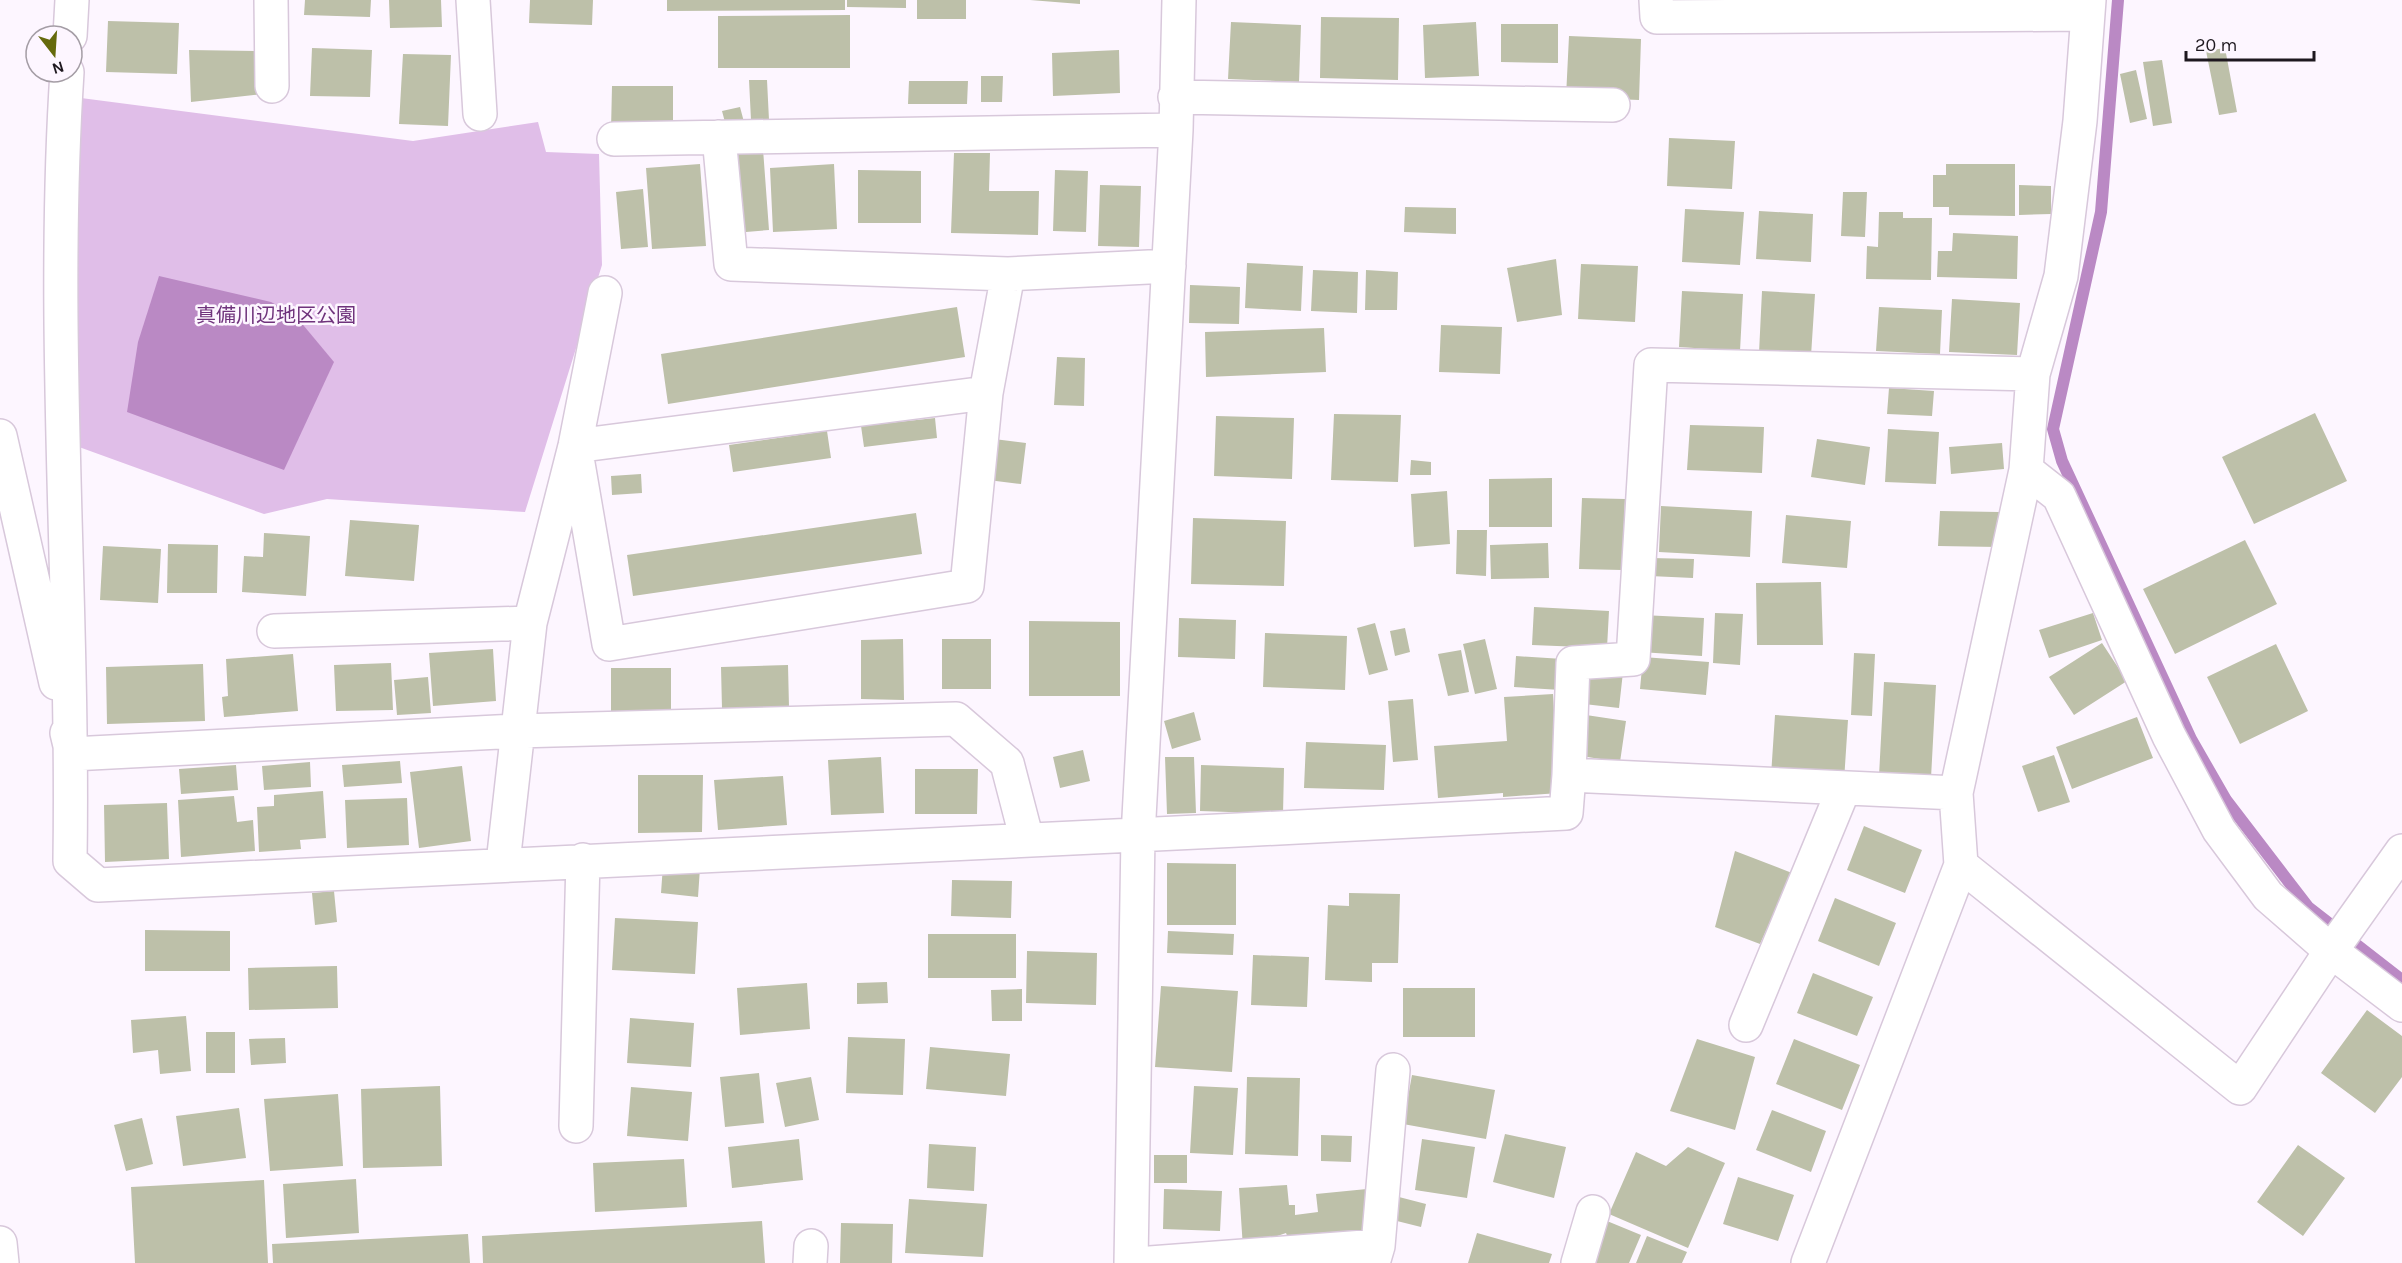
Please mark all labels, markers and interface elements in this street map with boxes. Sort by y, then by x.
north arrow [24,24,84,84]
scale bar [2186,24,2314,62]
text: 20 m [2195,34,2237,56]
text: N [50,57,67,79]
park label: 真備川辺地区公園 [196,304,356,327]

